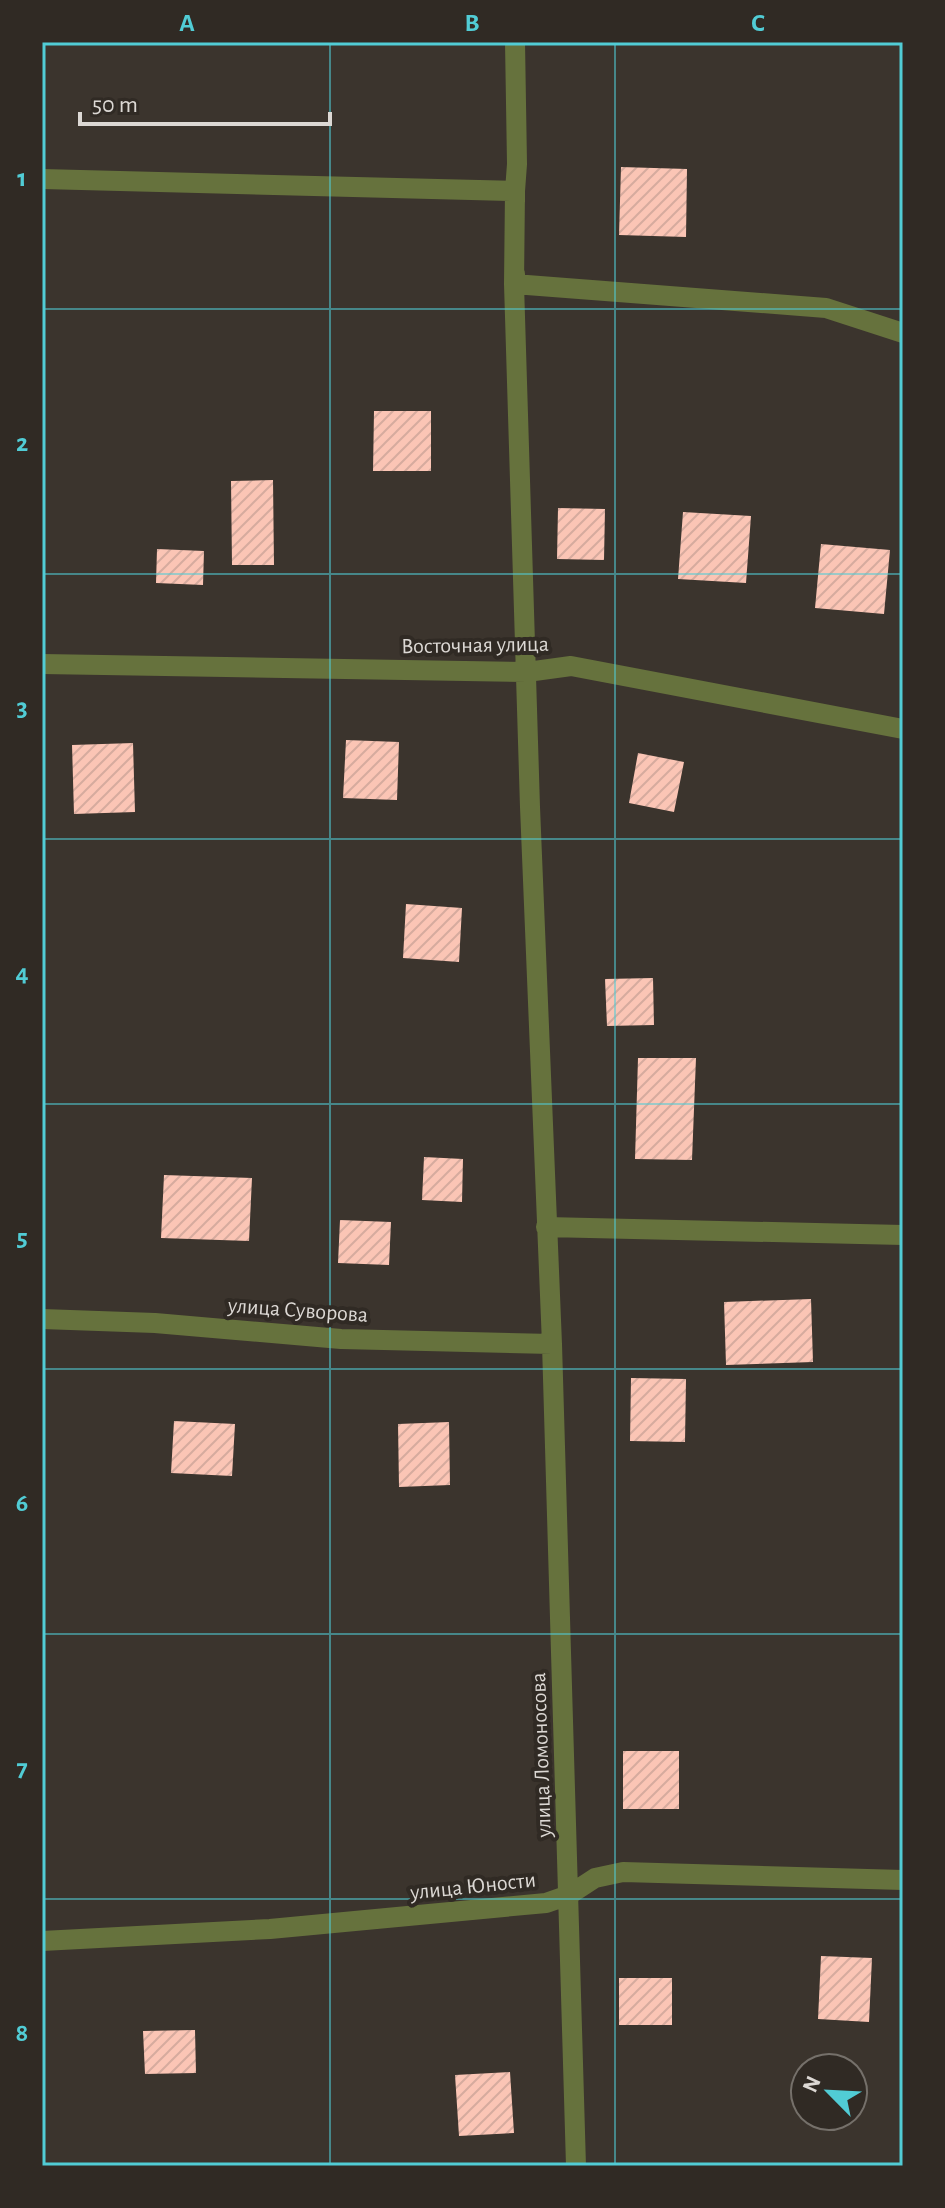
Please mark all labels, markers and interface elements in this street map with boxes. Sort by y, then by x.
text: A [179,10,195,36]
text: B [464,10,480,36]
text: C [751,10,765,36]
scale bar [80,76,330,126]
text: 50 m [92,93,138,117]
text: 1 [17,165,27,191]
text: 2 [16,430,28,456]
street label: Восточная улица [401,633,549,657]
text: 3 [16,695,28,721]
text: 4 [15,960,29,986]
text: 5 [16,1225,28,1251]
street label: улица Суворова [226,1294,369,1326]
text: 6 [16,1490,28,1516]
street label: улица Ломоносова [527,1672,555,1839]
text: 7 [16,1755,28,1781]
street label: улица Юности [408,1868,537,1904]
text: 8 [16,2020,28,2046]
north arrow [789,2052,869,2132]
text: N [798,2073,825,2096]

